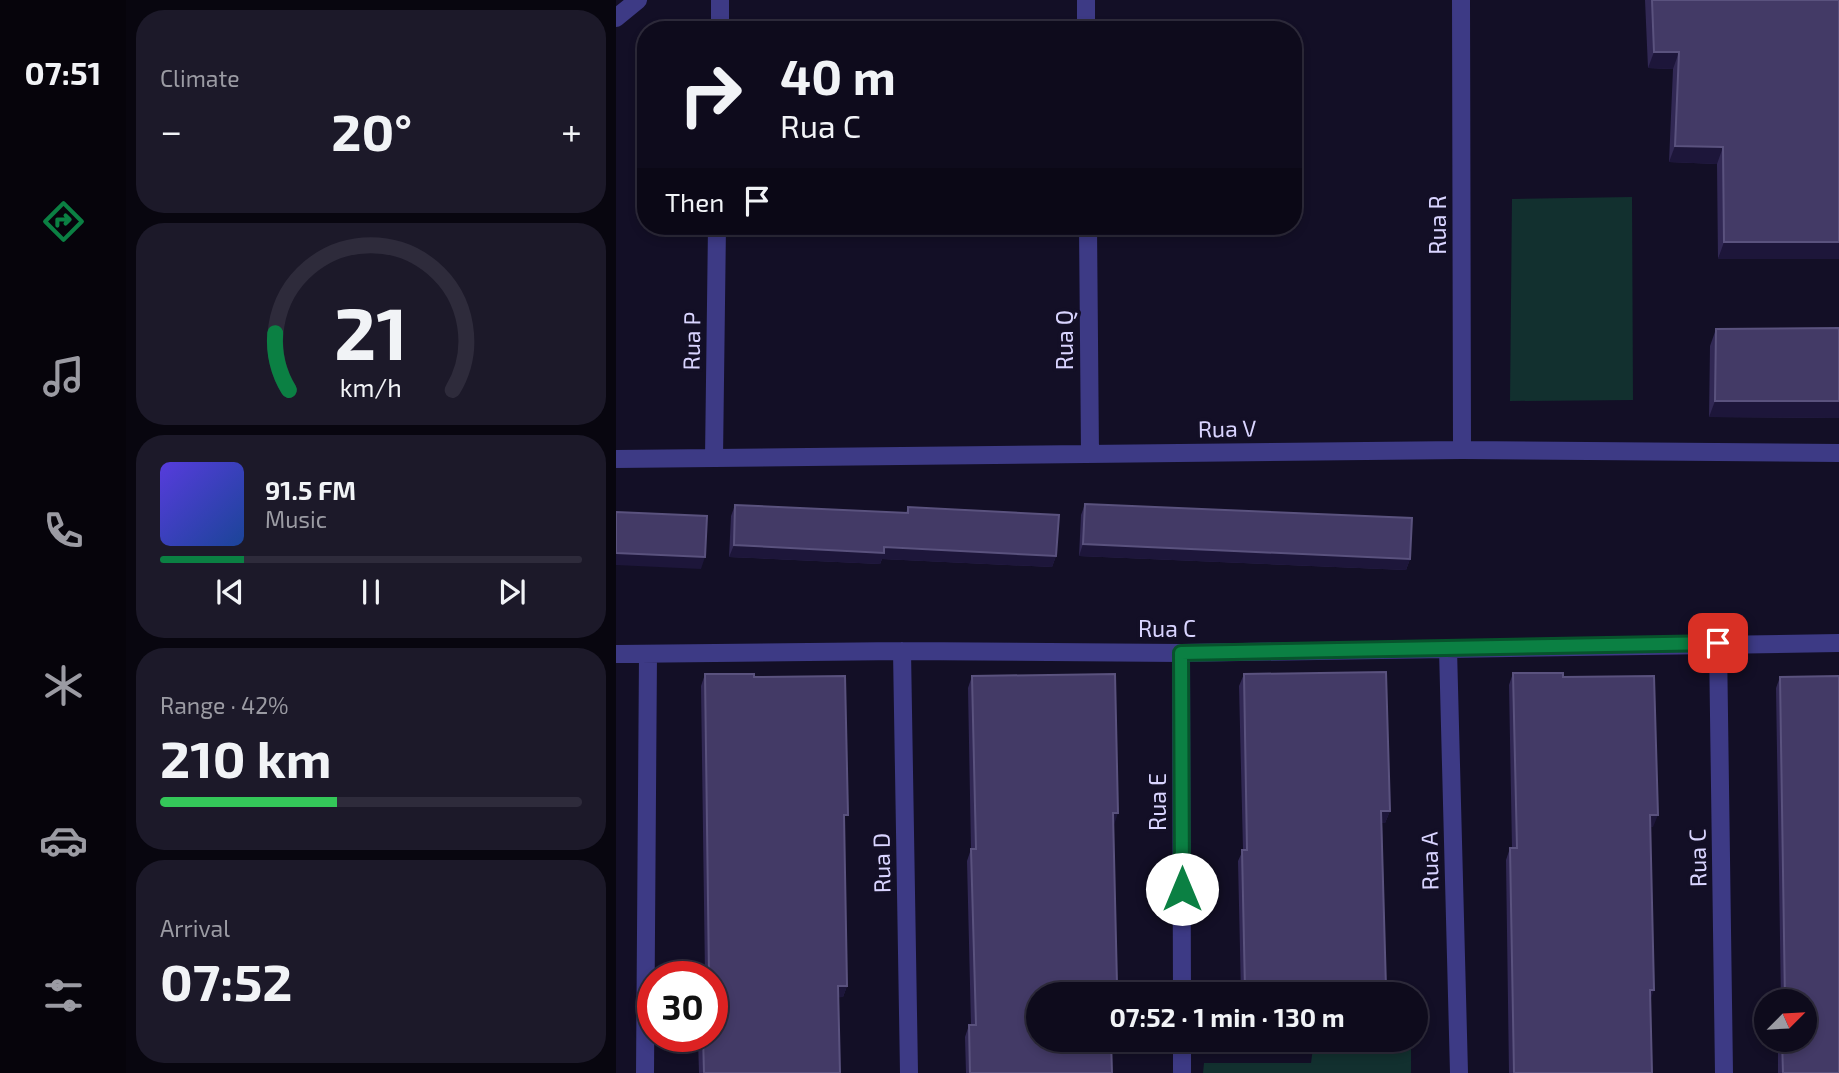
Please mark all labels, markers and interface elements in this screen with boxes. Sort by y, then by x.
text: 40 m [780,46,896,105]
icon: right [665,49,756,140]
text: 07:51 [25,53,101,91]
text: Climate [160,64,240,92]
text: 20° [331,99,412,161]
text: Rua C [780,106,861,144]
text: − [160,107,182,153]
text: + [561,107,582,153]
icon: arrive [738,182,776,220]
text: Then [665,186,724,217]
street label: Rua R [1423,195,1451,255]
icon: directions [39,197,88,246]
text: 21 [334,287,408,375]
street label: Rua Q [1050,310,1078,370]
street label: Rua P [676,311,706,371]
icon: music [39,352,88,401]
text: km/h [340,372,402,402]
street label: Rua V [1197,413,1257,443]
text: 91.5 FM [265,474,356,505]
text: Music [265,505,327,533]
icon: phone [39,506,88,555]
icon: previous [211,573,249,611]
icon: pause [352,573,390,611]
icon: next [493,573,531,611]
pin [1688,613,1748,673]
street label: Rua C [1138,614,1196,642]
icon: arrive [1699,624,1737,662]
icon: climate [39,661,88,710]
text: Range · 42% [160,691,289,719]
text: 210 km [160,726,332,788]
street label: Rua E [1143,773,1171,831]
icon: car [39,816,88,865]
street label: Rua C [1682,829,1712,887]
street label: Rua A [1414,831,1444,891]
street label: Rua D [866,833,896,893]
position arrow [1145,852,1219,926]
text: Arrival [160,914,230,942]
text: 07:52 [160,949,293,1011]
speed limit sign: 30 [637,961,728,1052]
icon: filters [39,971,88,1020]
north arrow [1754,989,1816,1052]
map controls [1754,989,1817,1052]
text: 07:52 · 1 min · 130 m [1109,1001,1345,1032]

